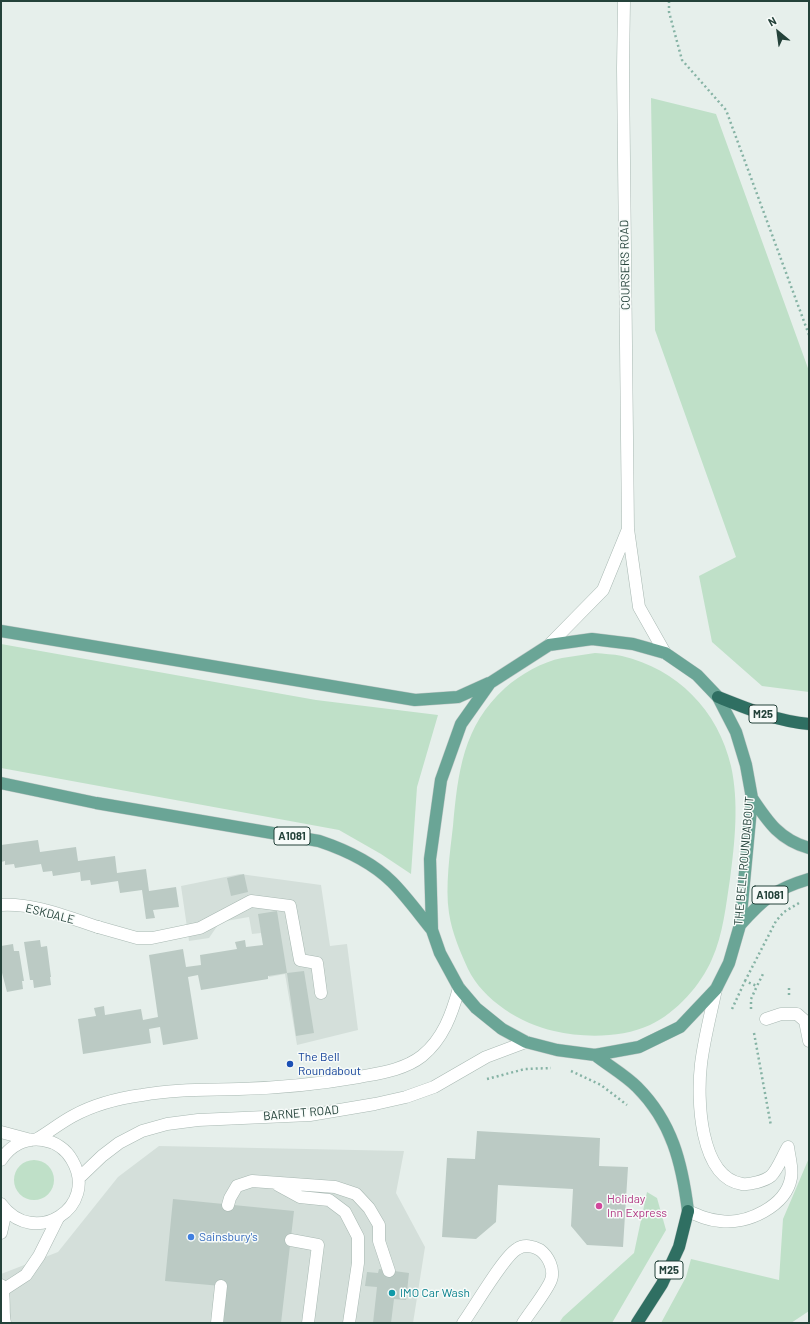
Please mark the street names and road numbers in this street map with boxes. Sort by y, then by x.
street label: COURSERS ROAD [617,220,633,310]
road number: M25 [749,705,777,723]
street label: THE BELL ROUNDABOUT [731,796,757,926]
road number: A1081 [274,827,310,845]
road number: A1081 [752,886,788,904]
street label: ESKDALE [24,901,76,927]
street label: BARNET ROAD [263,1103,339,1123]
road number: M25 [655,1261,683,1279]

